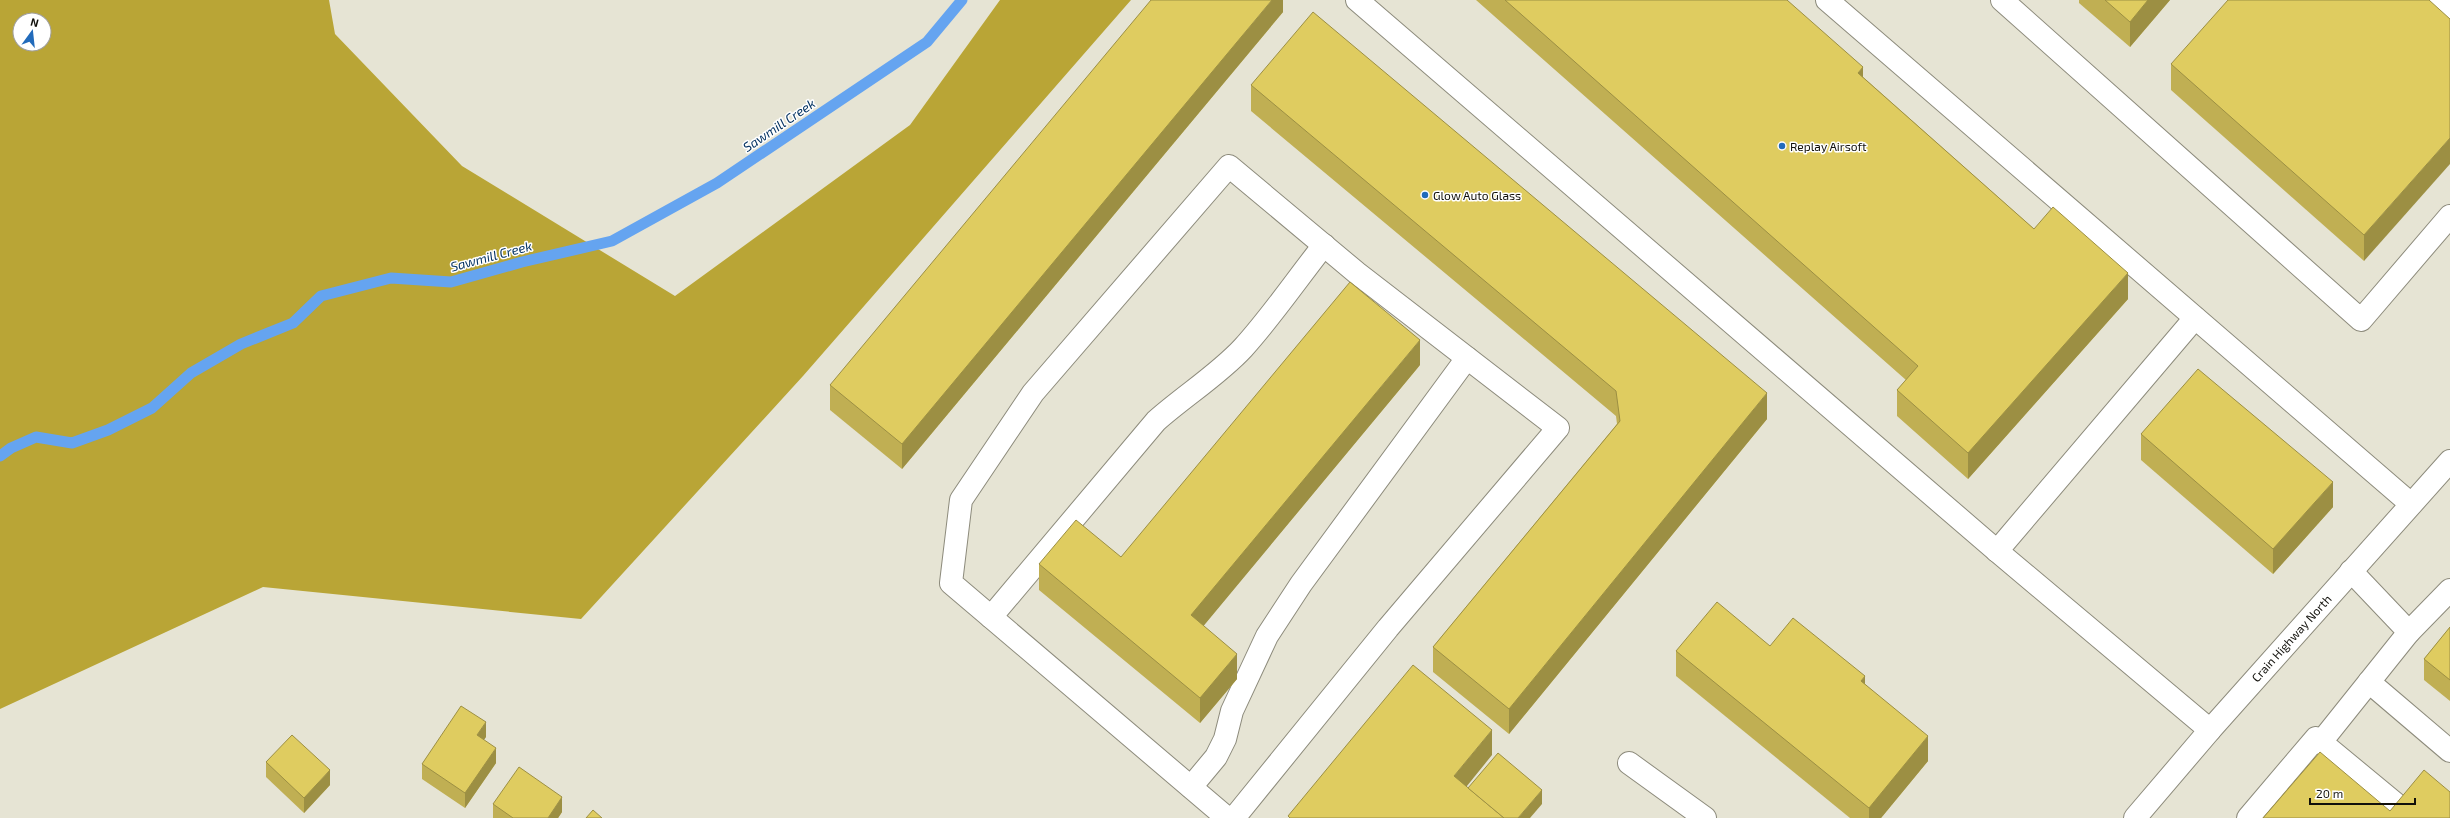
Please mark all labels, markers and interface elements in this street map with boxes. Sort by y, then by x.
north arrow [12,12,52,52]
text: N [29,15,40,29]
water label: Sawmill Creek [740,95,818,155]
place label: Replay Airsoft [1790,139,1867,153]
marker: Replay Airsoft [1777,141,1787,151]
place label: Glow Auto Glass [1433,188,1521,202]
marker: Glow Auto Glass [1420,190,1430,200]
water label: Sawmill Creek [449,237,534,275]
street label: Crain Highway North [2248,592,2334,684]
scale bar [2310,780,2415,806]
text: 20 m [2316,786,2343,800]

